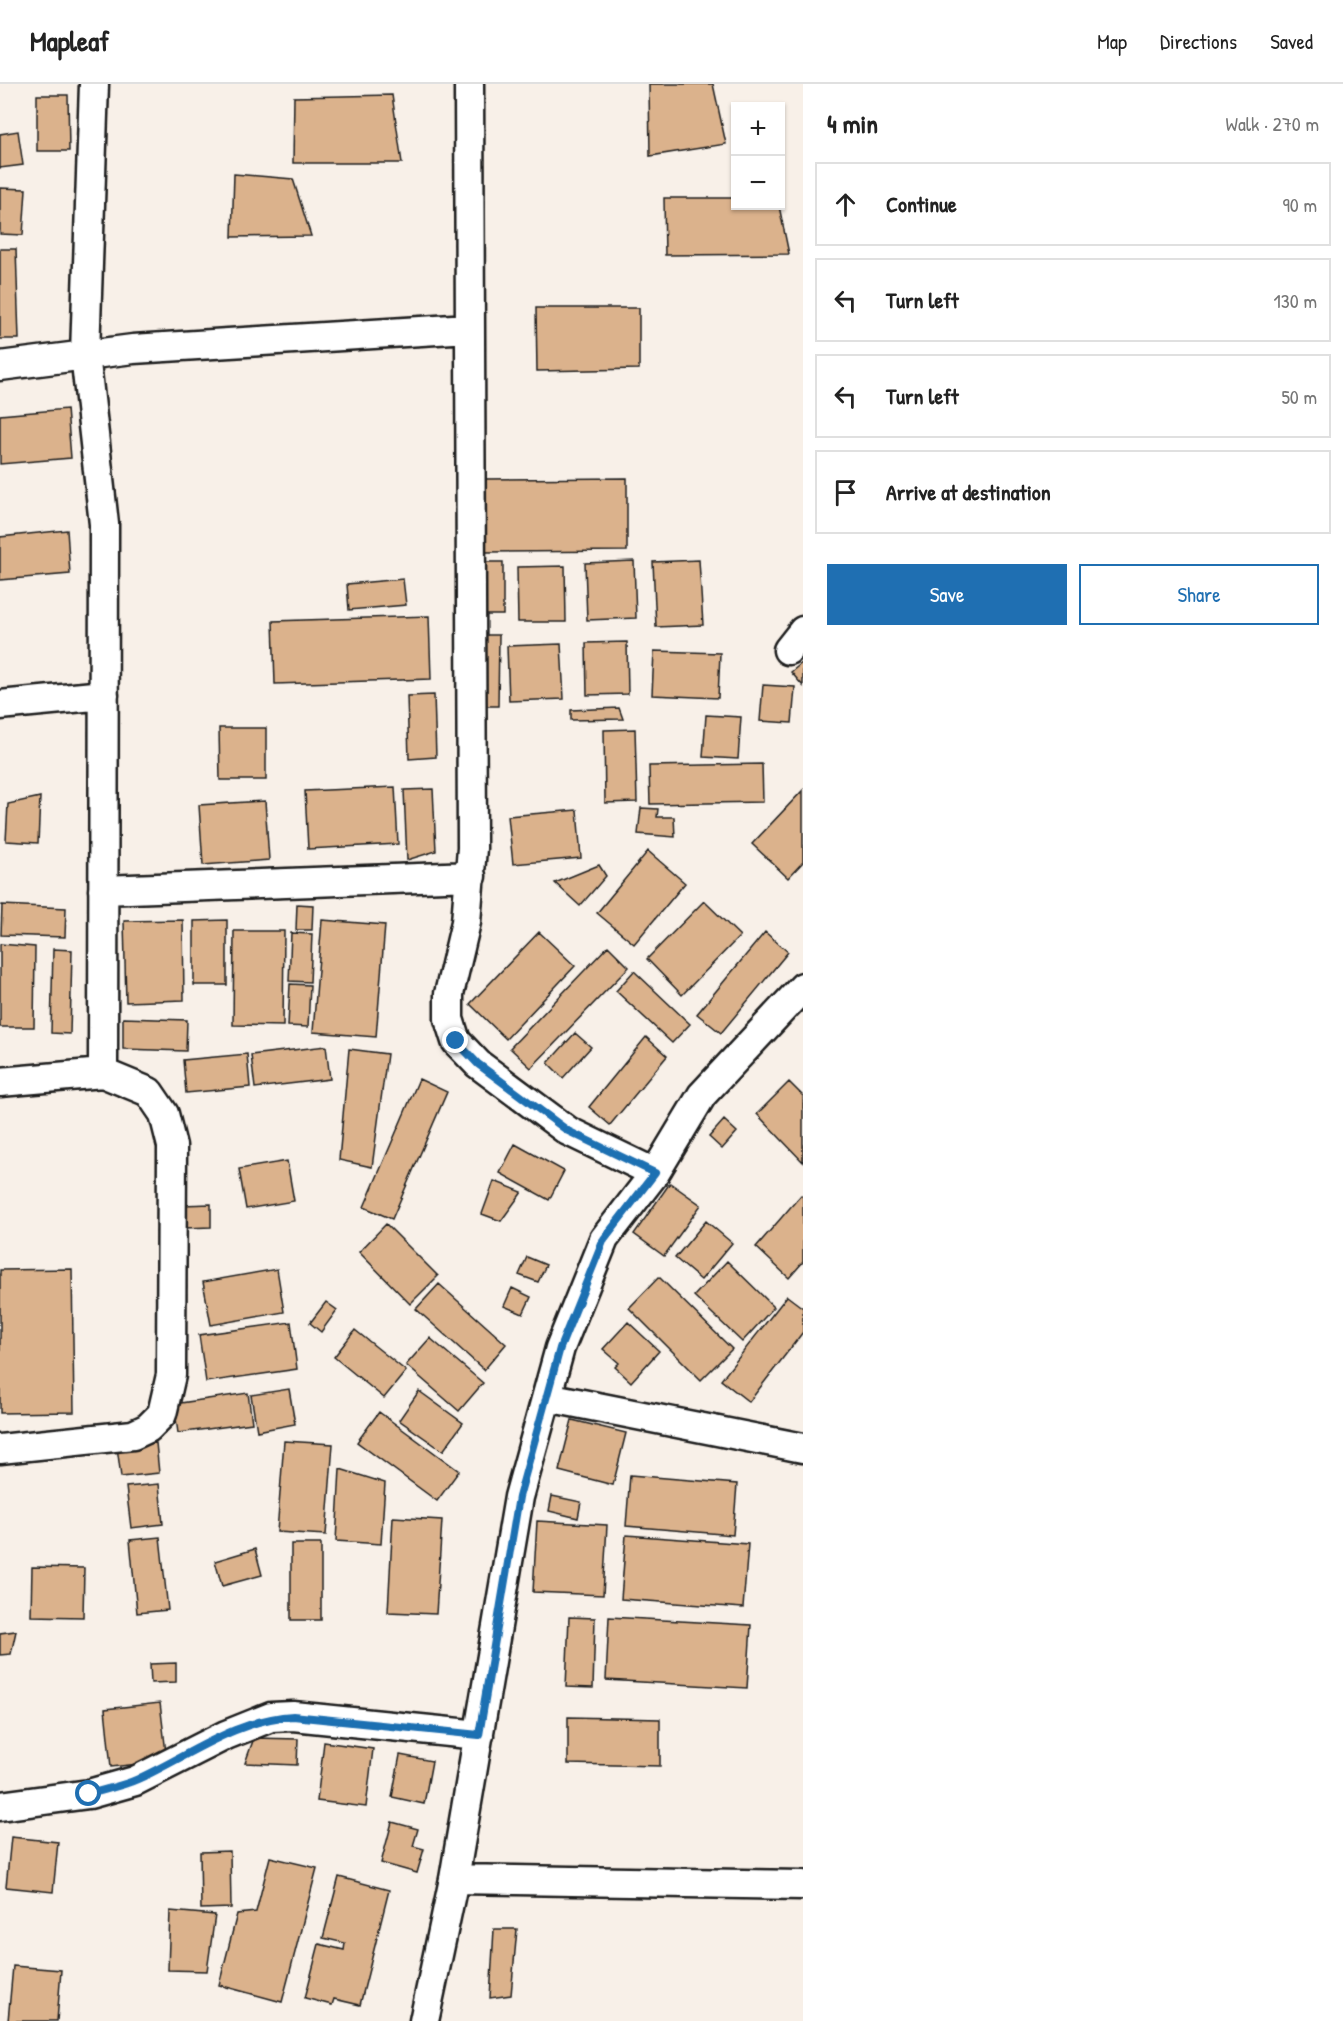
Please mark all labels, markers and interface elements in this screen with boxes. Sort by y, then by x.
text: Mapleaf [30,22,109,60]
text: Map [1097,27,1127,56]
text: Directions [1160,27,1237,56]
text: Saved [1270,27,1313,56]
map controls [731,102,785,210]
button: + [731,102,785,156]
text: 4 min [827,106,878,141]
text: Walk · 270 m [1226,110,1319,137]
button: − [731,156,785,210]
icon: ahead [829,188,862,221]
text: Continue [886,189,957,219]
text: 90 m [1283,191,1317,218]
icon: left [829,284,862,317]
text: Turn left [886,285,959,315]
text: 130 m [1274,287,1317,314]
icon: left [829,380,862,413]
text: Turn left [886,381,959,411]
text: 50 m [1281,383,1317,410]
icon: arrive [829,476,862,509]
text: Arrive at destination [886,477,1051,507]
button: Save [827,564,1067,625]
button: Share [1079,564,1319,625]
route end [442,1027,468,1053]
route start [75,1780,101,1806]

